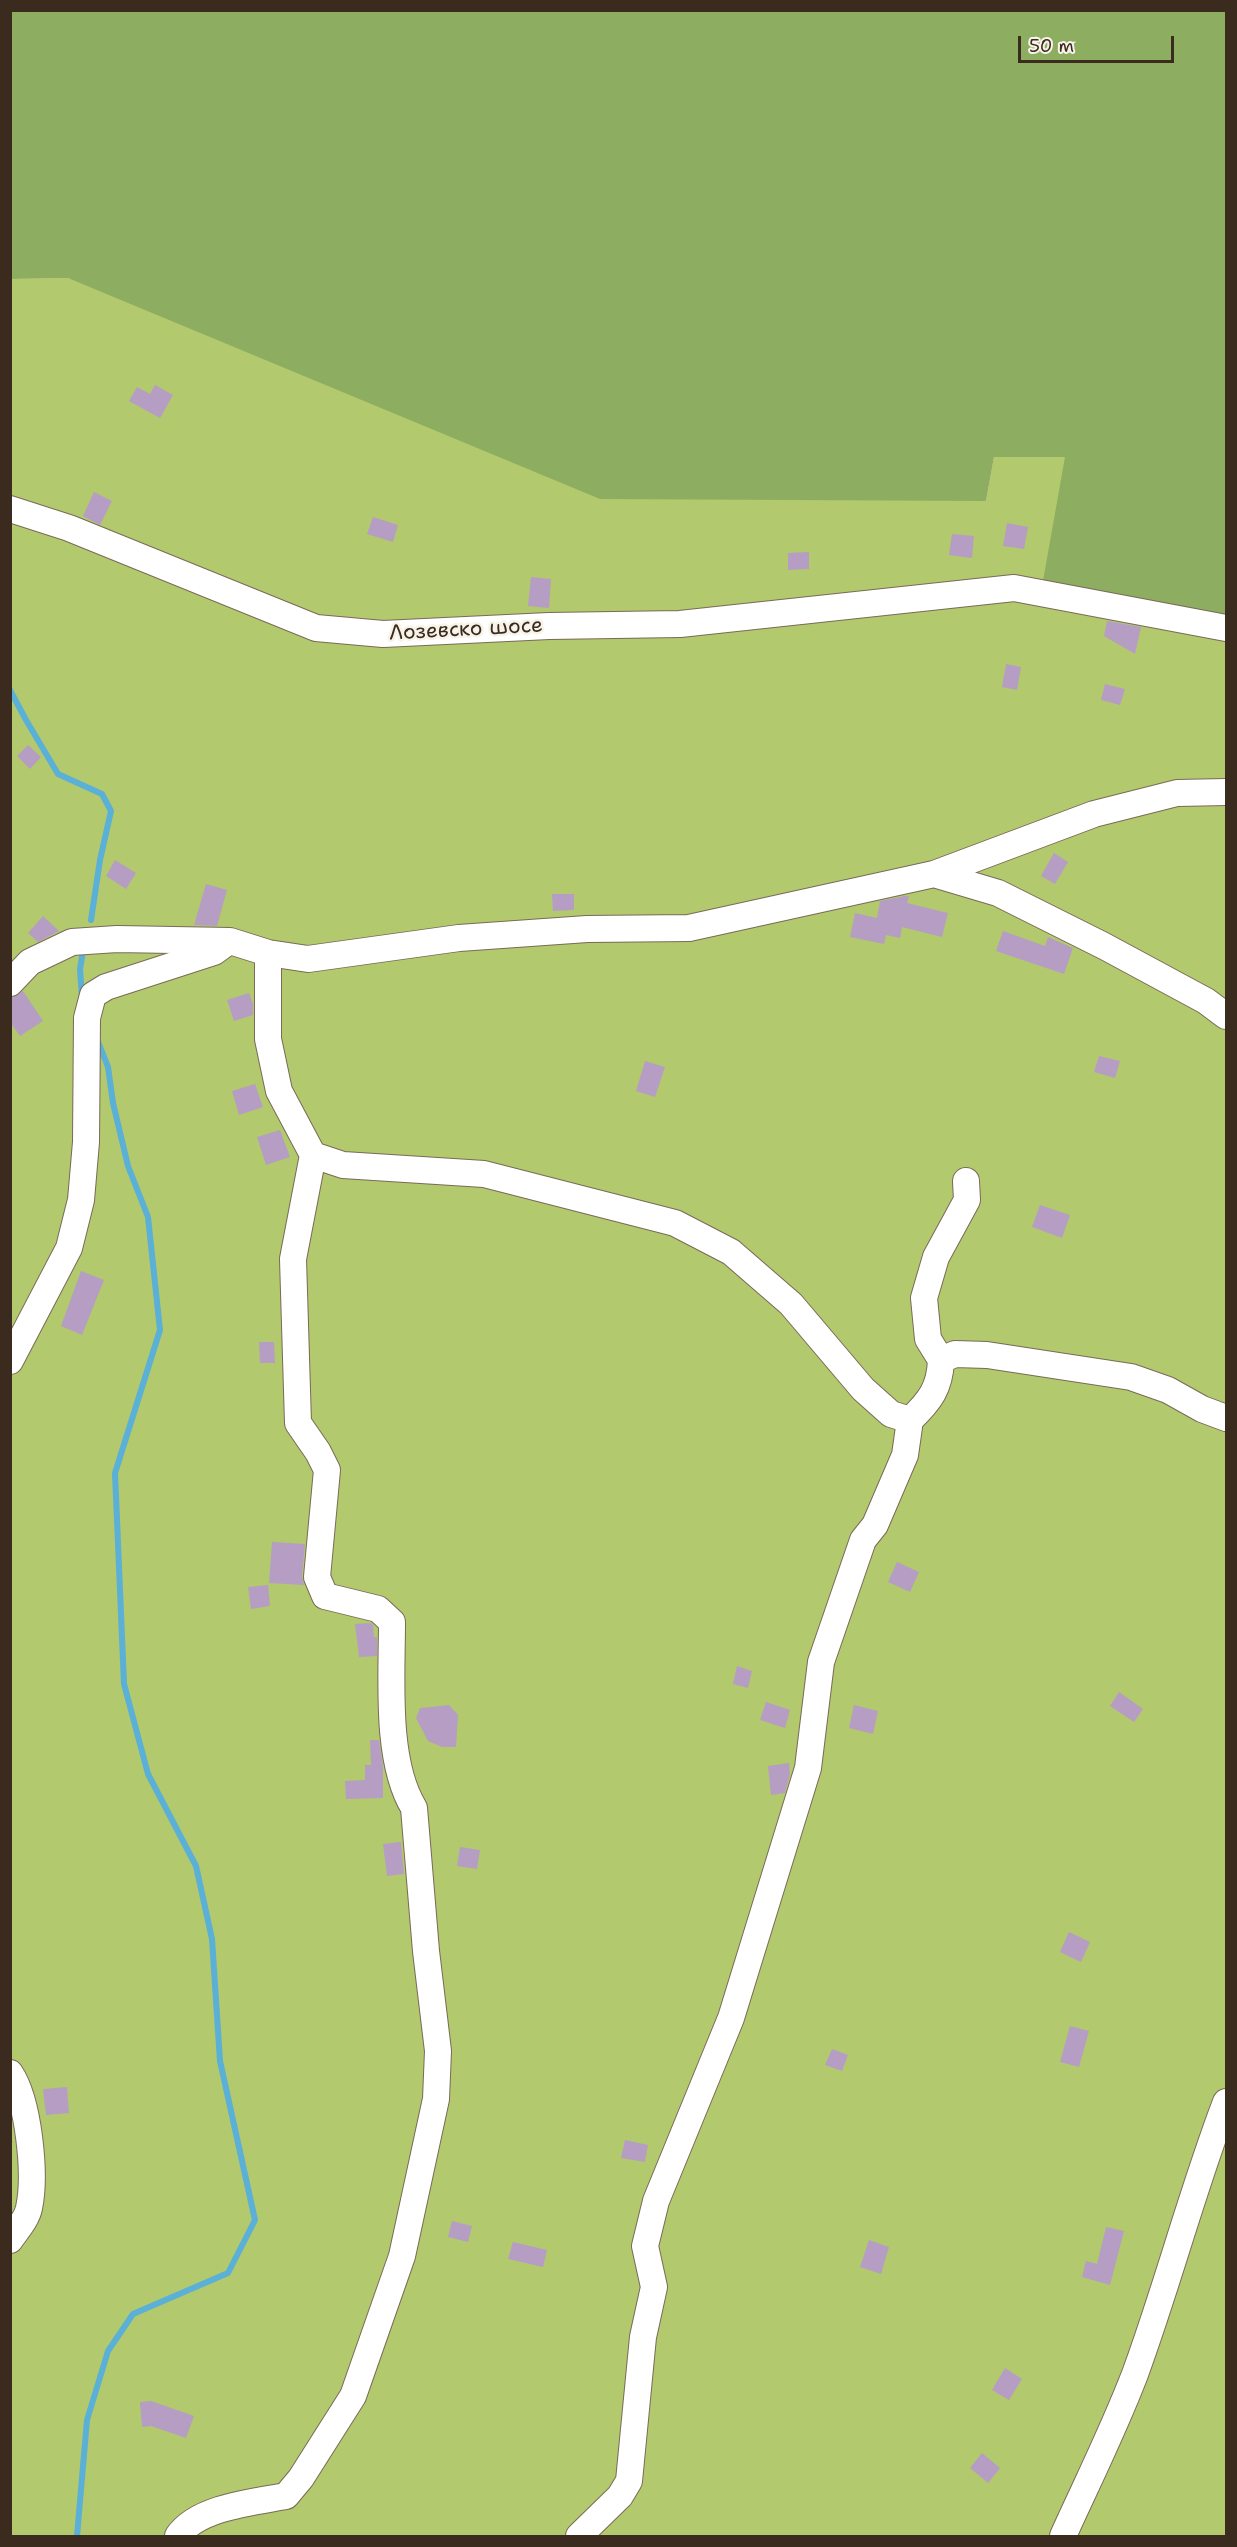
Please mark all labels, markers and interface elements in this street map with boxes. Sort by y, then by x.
scale bar [1021,24,1177,62]
text: 50 m [1029,34,1074,58]
street label: Лозевско шосе [389,613,543,647]

